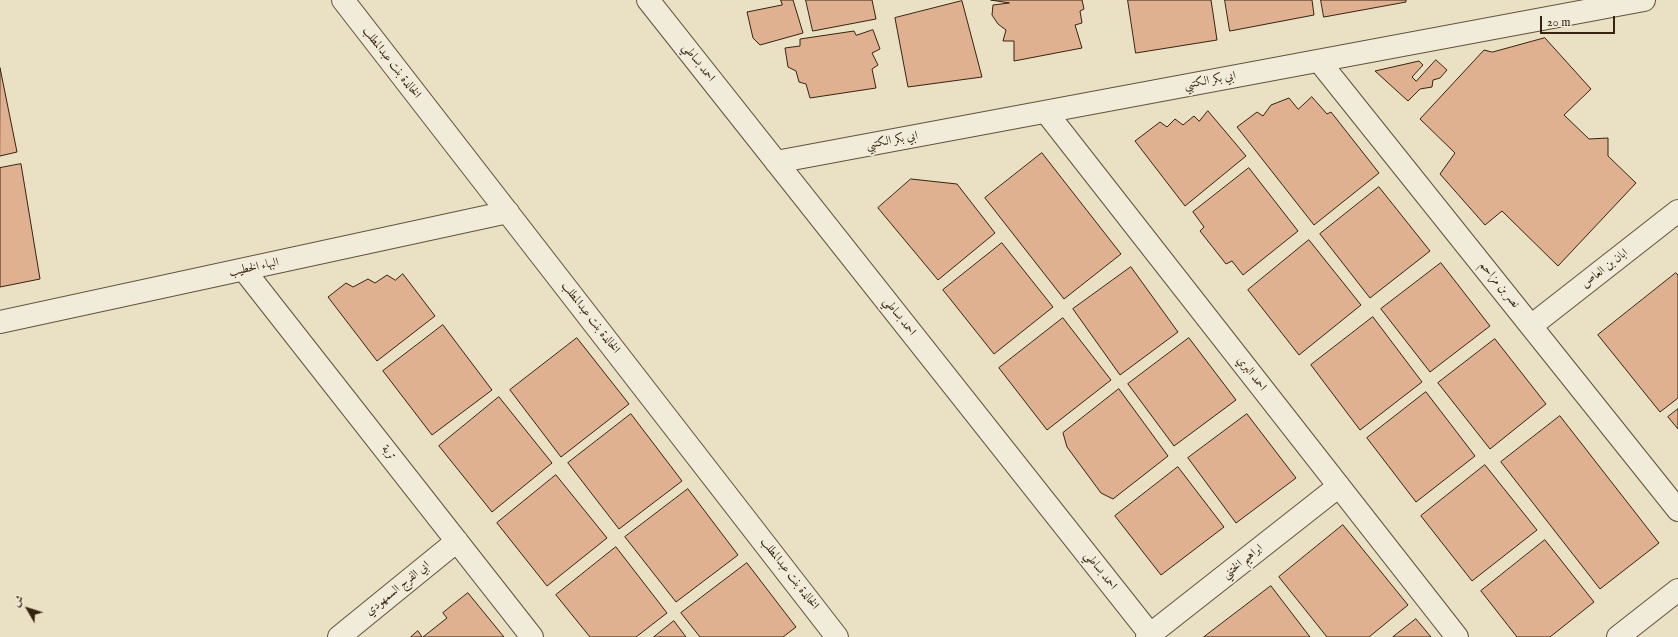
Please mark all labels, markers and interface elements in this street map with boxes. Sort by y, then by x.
scale bar [1542,8,1617,34]
text: 20 m [1547,15,1570,30]
street label: الخالدة بنت عبدالمطلب [358,24,424,102]
street label: احمد بساطي [679,41,717,85]
street label: ابي بكر الكتبي [1183,69,1237,93]
street label: ابي بكر الكتبي [865,129,919,153]
street label: ابان بن العاص [1579,246,1631,292]
street label: البهاء الخطيب [228,256,280,280]
street label: نصر بن مزاحم [1476,259,1522,311]
street label: الخالدة بنت عبدالمطلب [557,279,623,357]
street label: احمد بساطي [880,295,918,339]
street label: احمد البري [1233,354,1269,394]
street label: تربة [378,443,398,463]
street label: الخالدة بنت عبدالمطلب [756,535,822,613]
street label: ابراهيم الختني [1220,542,1266,582]
street label: احمد بساطي [1081,549,1119,593]
street label: ابي الفرج السمهودي [363,559,433,619]
north arrow [8,589,48,629]
text: ش [10,593,28,610]

